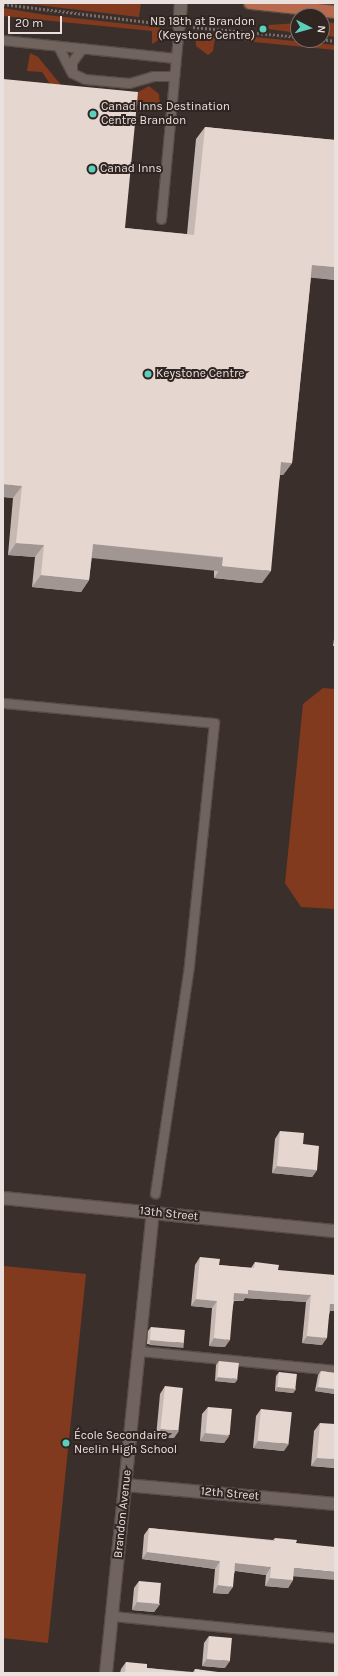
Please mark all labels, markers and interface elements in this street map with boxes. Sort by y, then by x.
scale bar [10,8,64,34]
north arrow [290,8,330,48]
place label: NB 18th at Brandon (Keystone Centre) [150,15,255,43]
text: 20 m [15,16,43,30]
marker: NB 18th at Brandon (Keystone Centre) [258,24,268,34]
text: N [315,25,328,34]
place label: Canad Inns Destination Centre Brandon [101,100,230,128]
marker: Canad Inns Destination Centre Brandon [88,109,98,119]
place label: Canad Inns [100,162,162,176]
marker: Canad Inns [87,164,97,174]
place label: Keystone Centre [156,367,244,381]
marker: Keystone Centre [143,369,153,379]
street label: 13th Street [139,1204,199,1224]
place label: École Secondaire Neelin High School [74,1429,177,1457]
marker: École Secondaire Neelin High School [61,1438,71,1448]
street label: Brandon Avenue [111,1469,135,1559]
street label: 12th Street [200,1484,260,1504]

